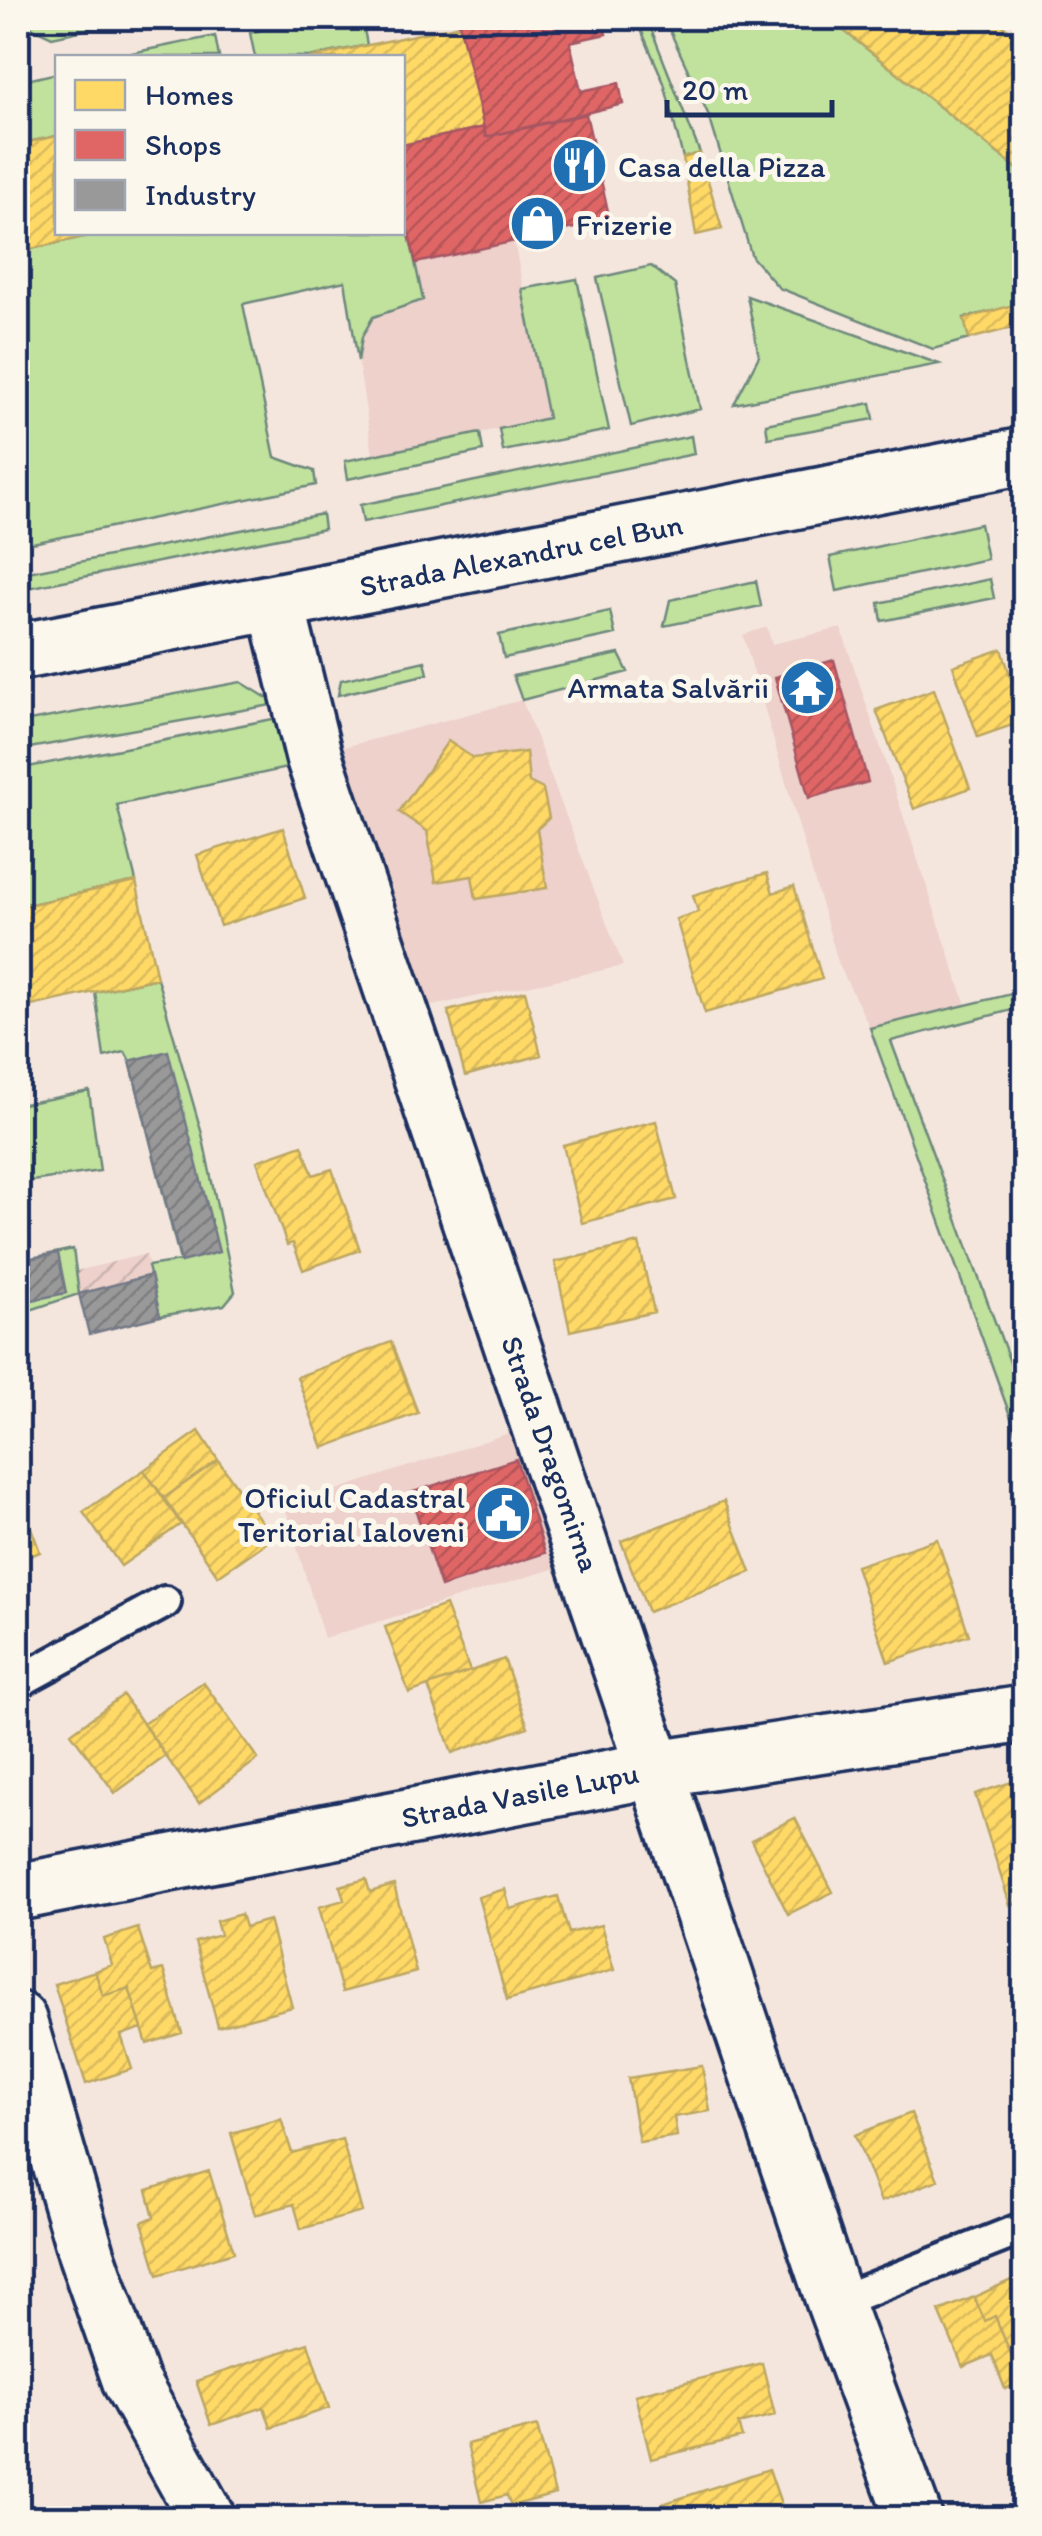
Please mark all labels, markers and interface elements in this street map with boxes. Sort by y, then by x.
legend [55,55,405,235]
scale bar [667,55,832,117]
text: 20 m [682,71,748,108]
text: Homes [145,76,234,113]
text: Shops [145,126,222,163]
restaurant icon: Casa della Pizza [549,136,609,196]
place label: Casa della Pizza [618,148,826,185]
text: Industry [145,176,256,213]
shop icon: Frizerie [507,194,567,254]
place label: Frizerie [576,206,672,243]
street label: Strada Alexandru cel Bun [356,505,686,605]
temple icon: Armata Salvării [778,657,838,717]
place label: Armata Salvării [568,669,769,706]
street label: Strada Dragomirna [493,1331,609,1577]
place label: Oficiul Cadastral Teritorial Ialoveni [238,1479,466,1550]
public building icon: Oficiul Cadastral Teritorial Ialoveni [474,1484,534,1544]
street label: Strada Vasile Lupu [398,1754,642,1836]

